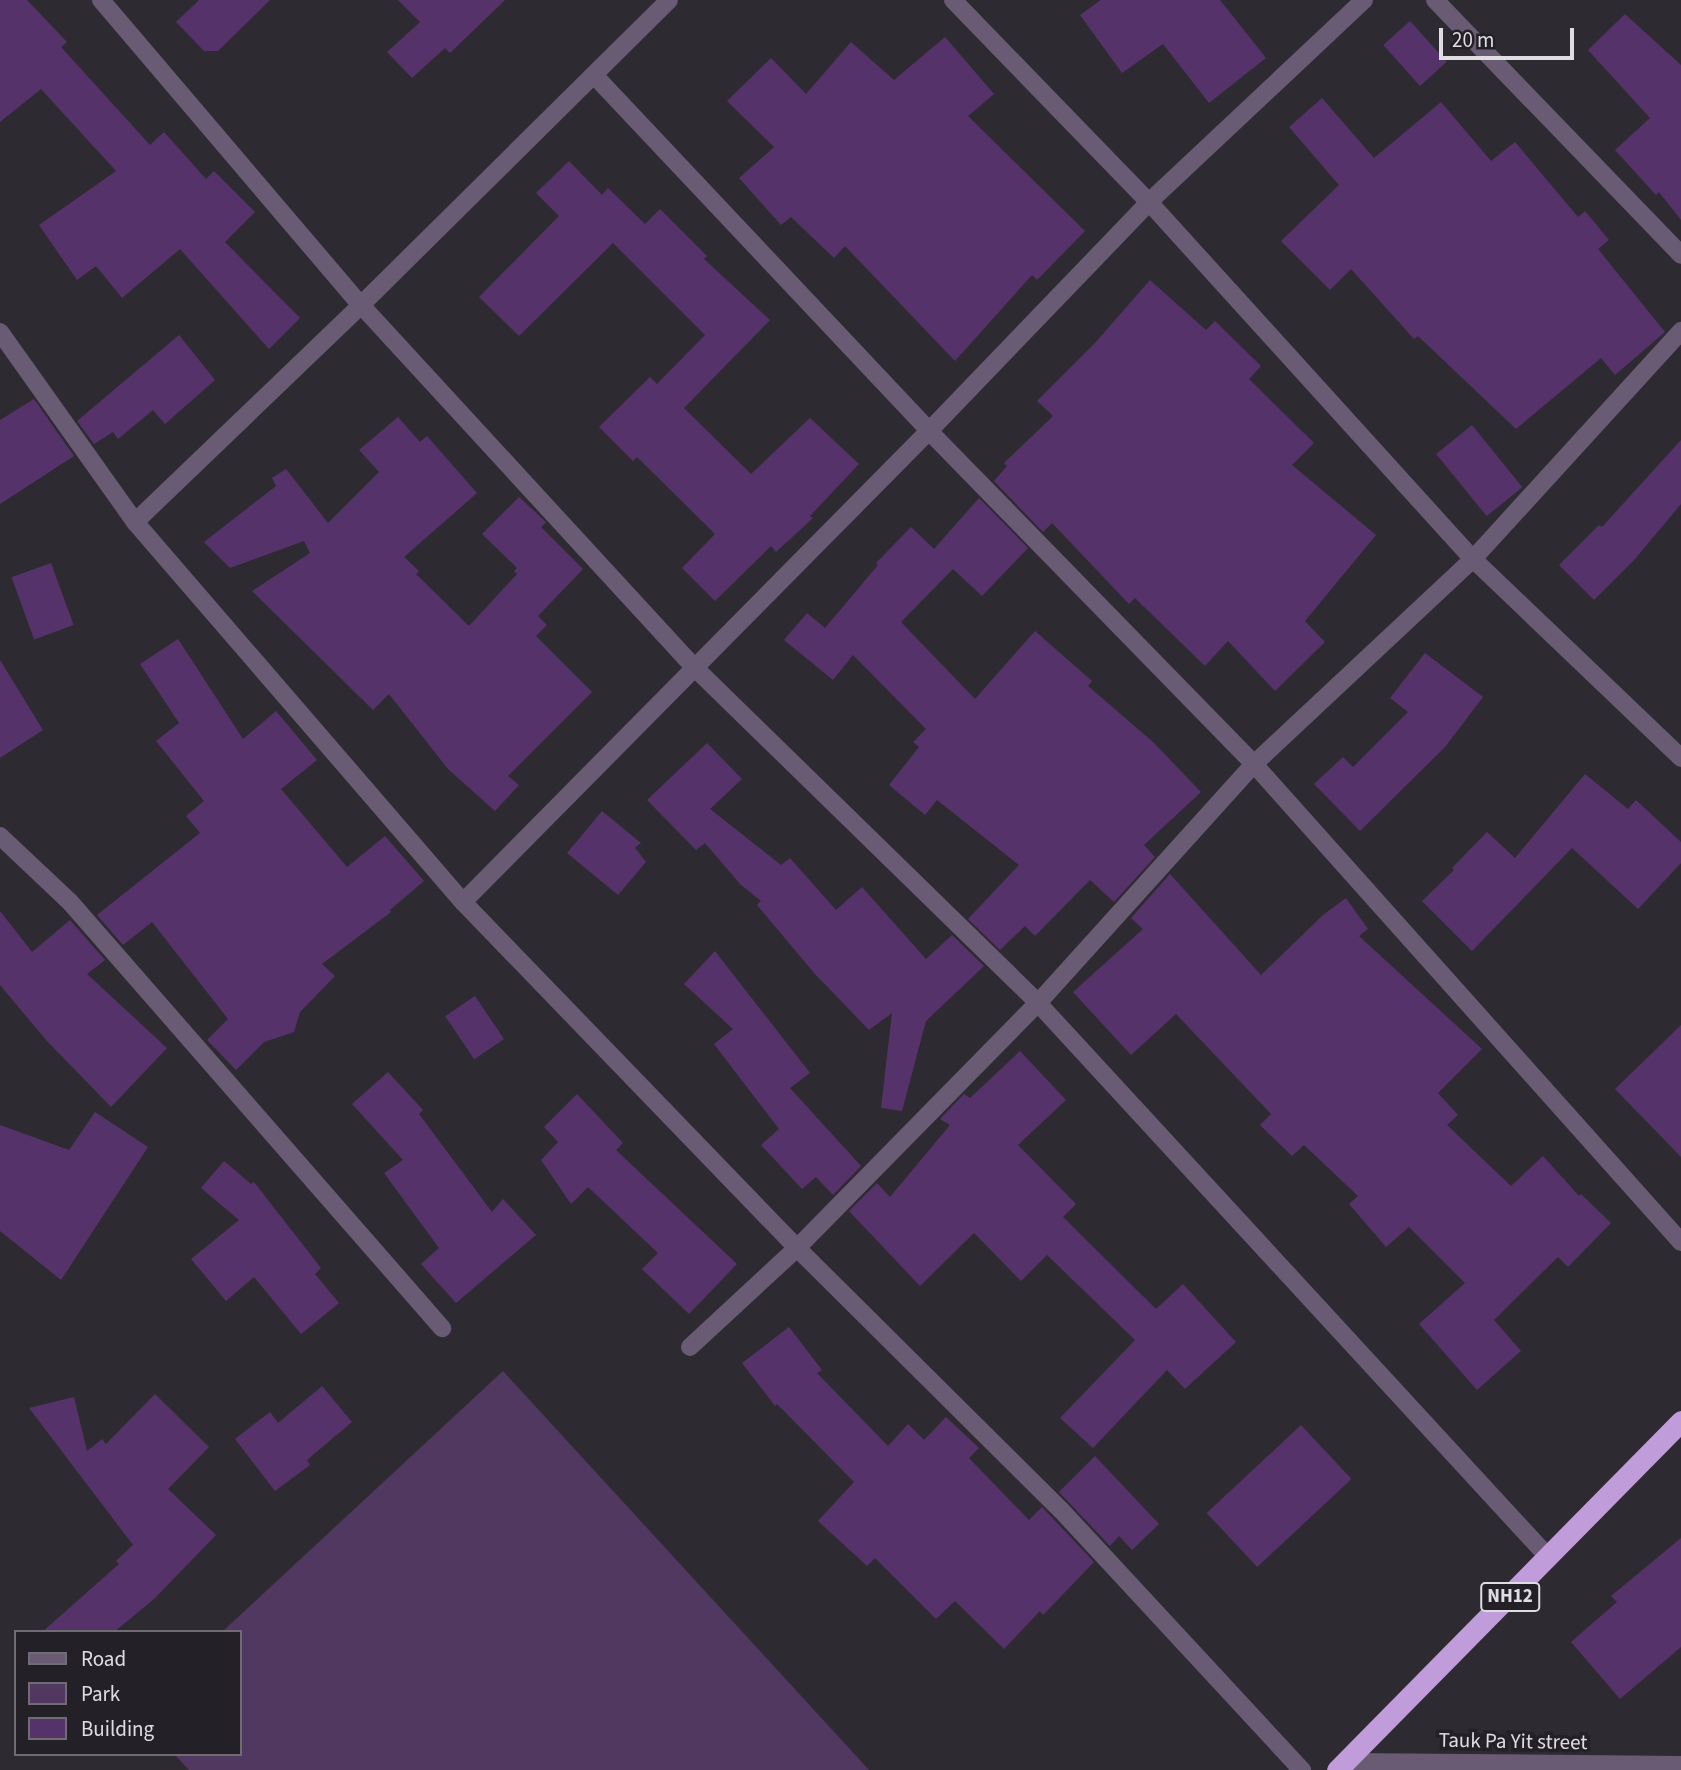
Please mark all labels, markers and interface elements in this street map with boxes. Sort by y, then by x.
scale bar [1443,14,1578,58]
text: 20 m [1452,25,1494,55]
road number: NH12 [1478,1582,1542,1612]
legend [14,1630,242,1756]
text: Road [81,1644,126,1674]
text: Park [81,1679,120,1709]
text: Building [81,1714,154,1744]
street label: Tauk Pa Yit street [1438,1727,1588,1755]

